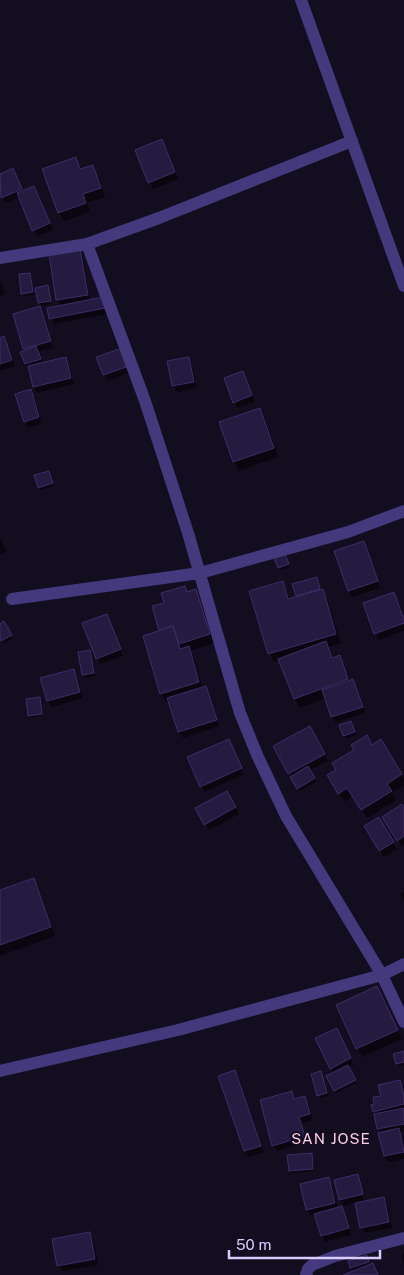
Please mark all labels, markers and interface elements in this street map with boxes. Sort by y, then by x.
district label: SAN JOSE [291,1130,371,1147]
scale bar [229,1228,380,1260]
text: 50 m [236,1236,271,1253]

